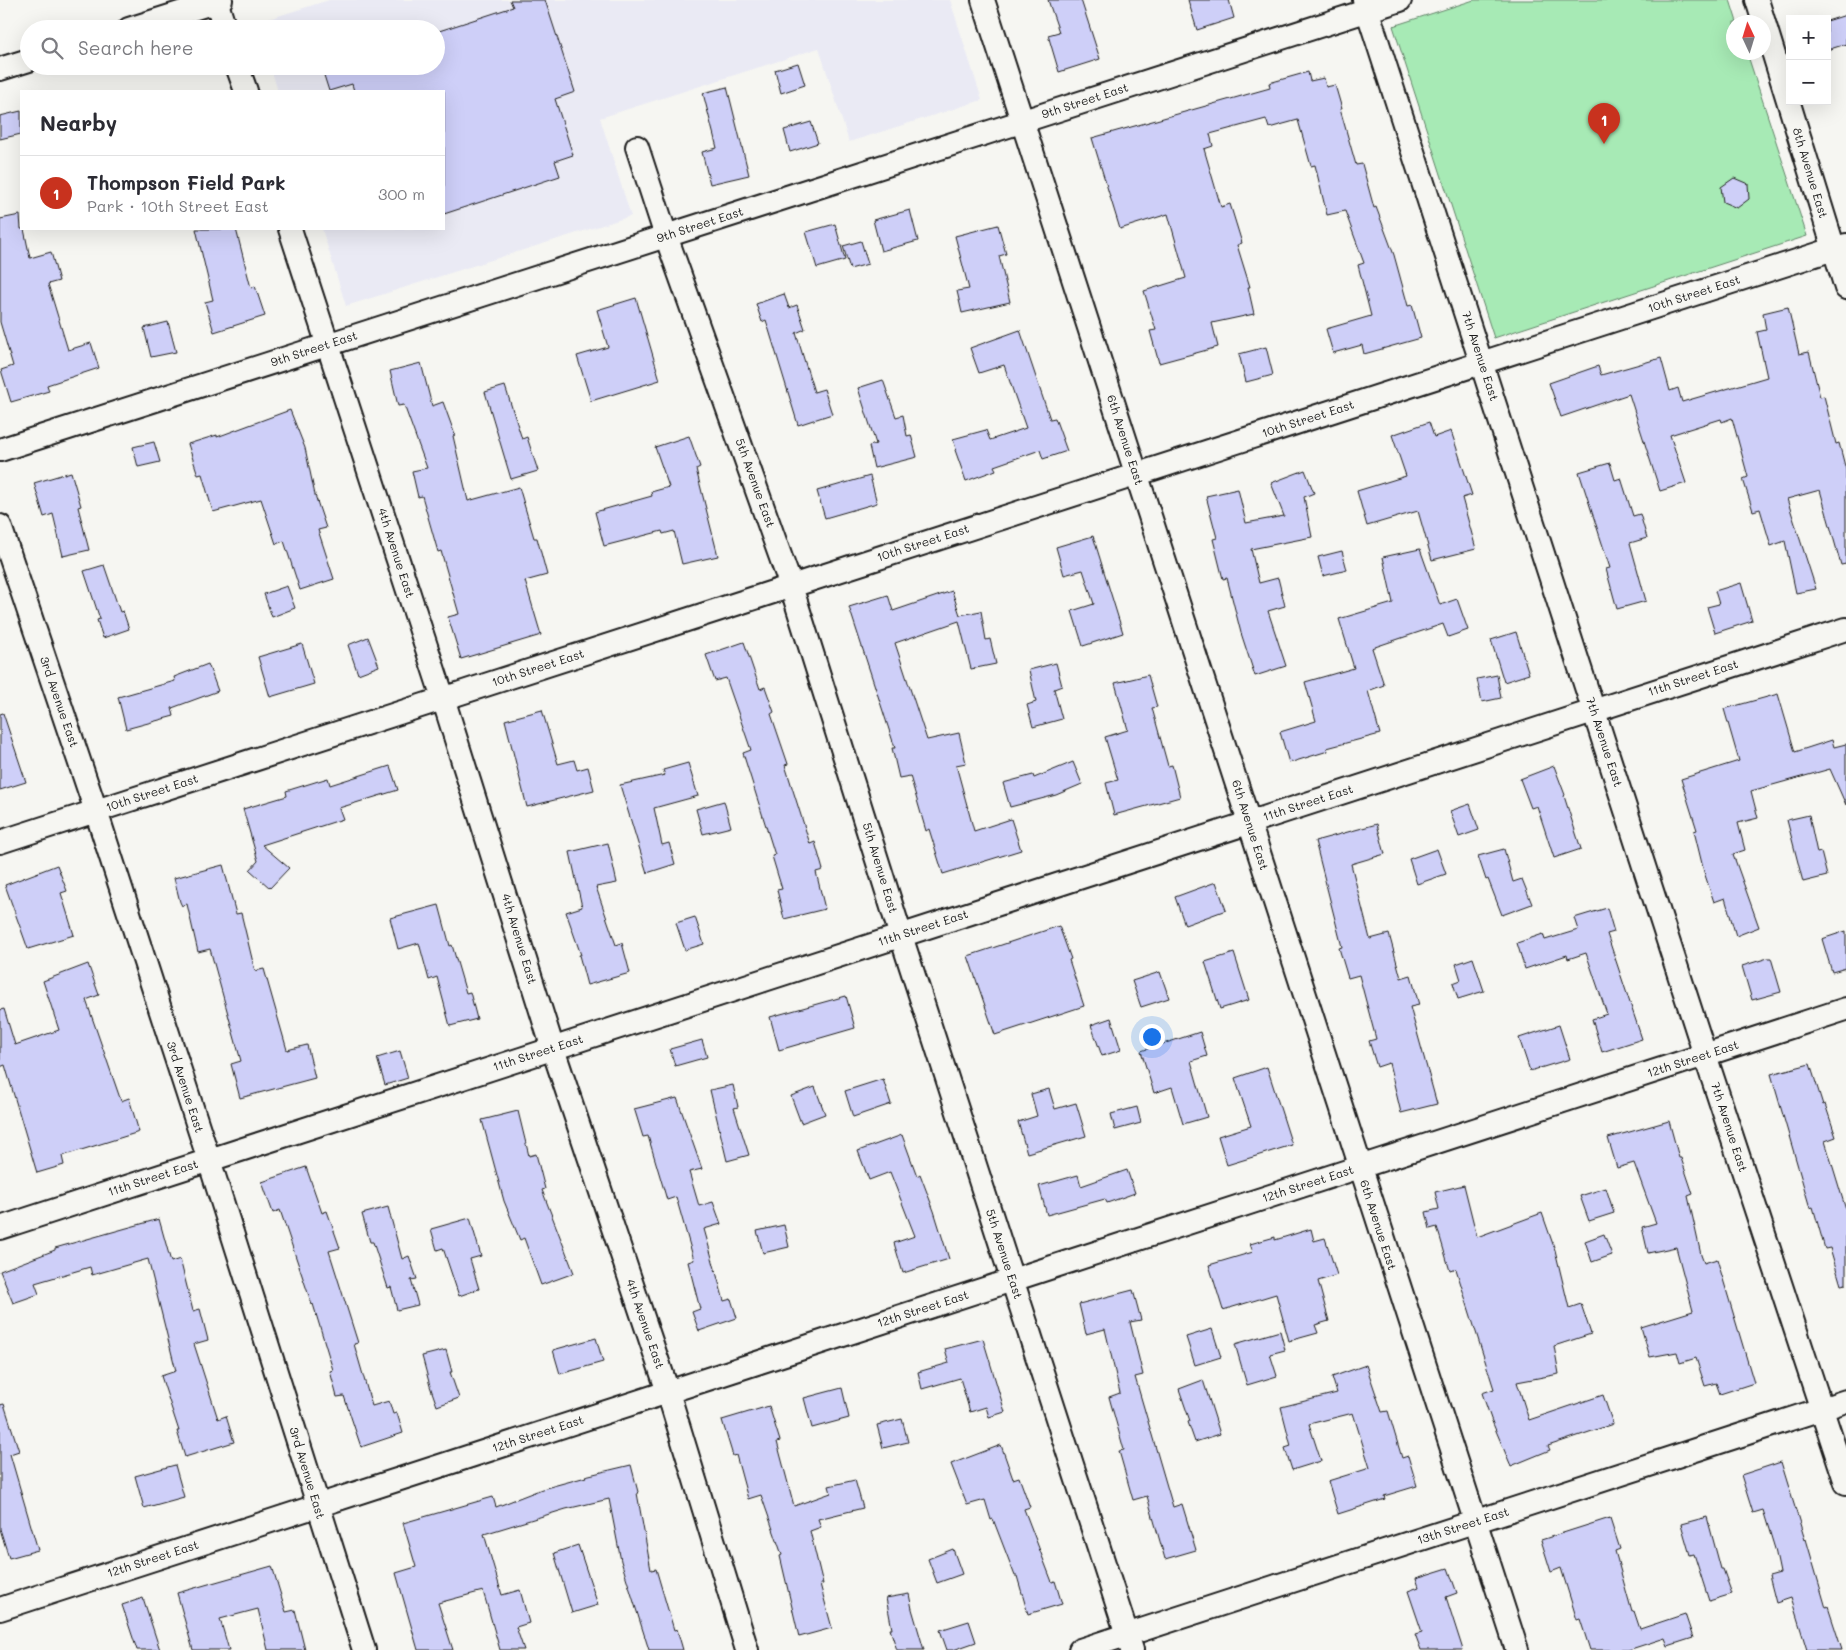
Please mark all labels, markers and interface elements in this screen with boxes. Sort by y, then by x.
north arrow [1726,15,1771,60]
map controls [1786,15,1831,105]
button: + [1786,15,1831,60]
search box [20,20,445,75]
icon: search [38,34,66,62]
text: Search here [78,35,194,60]
button: − [1786,60,1831,105]
street label: 9th Street East [1039,78,1130,122]
pin: 1 [1588,103,1620,144]
text: Nearby [40,109,117,136]
street label: 8th Avenue East [1790,125,1832,220]
text: Thompson Field Park [87,170,285,195]
text: 1 [52,183,60,204]
text: 300 m [378,183,425,204]
text: Park · 10th Street East [87,195,269,216]
street label: 9th Street East [654,202,745,246]
street label: 10th Street East [1645,271,1742,316]
street label: 7th Avenue East [1459,309,1503,403]
street label: 9th Street East [268,326,359,370]
street label: 6th Avenue East [1104,393,1148,487]
street label: 10th Street East [1259,396,1356,441]
street label: 5th Avenue East [732,436,779,529]
street label: 4th Avenue East [375,506,419,600]
street label: 10th Street East [874,520,971,565]
street label: 10th Street East [489,645,586,690]
street label: 3rd Avenue East [37,654,83,749]
street label: 11th Street East [1645,655,1740,699]
street label: 7th Avenue East [1583,695,1627,789]
street label: 10th Street East [103,770,200,815]
street label: 6th Avenue East [1229,778,1273,872]
street label: 11th Street East [1260,780,1355,824]
street label: 5th Avenue East [860,821,902,915]
street label: 4th Avenue East [499,892,541,986]
street label: 11th Street East [875,905,970,949]
your location [1139,1024,1165,1050]
street label: 11th Street East [490,1030,585,1074]
street label: 12th Street East [1645,1036,1741,1080]
street label: 3rd Avenue East [164,1039,208,1135]
street label: 7th Avenue East [1708,1080,1752,1174]
street label: 11th Street East [105,1155,200,1199]
street label: 12th Street East [1260,1161,1356,1205]
street label: 6th Avenue East [1357,1178,1401,1272]
street label: 5th Avenue East [983,1207,1027,1301]
street label: 4th Avenue East [623,1277,669,1371]
street label: 12th Street East [875,1286,971,1330]
street label: 12th Street East [490,1411,586,1455]
street label: 3rd Avenue East [286,1425,330,1521]
street label: 13th Street East [1415,1503,1511,1547]
street label: 12th Street East [105,1536,201,1580]

